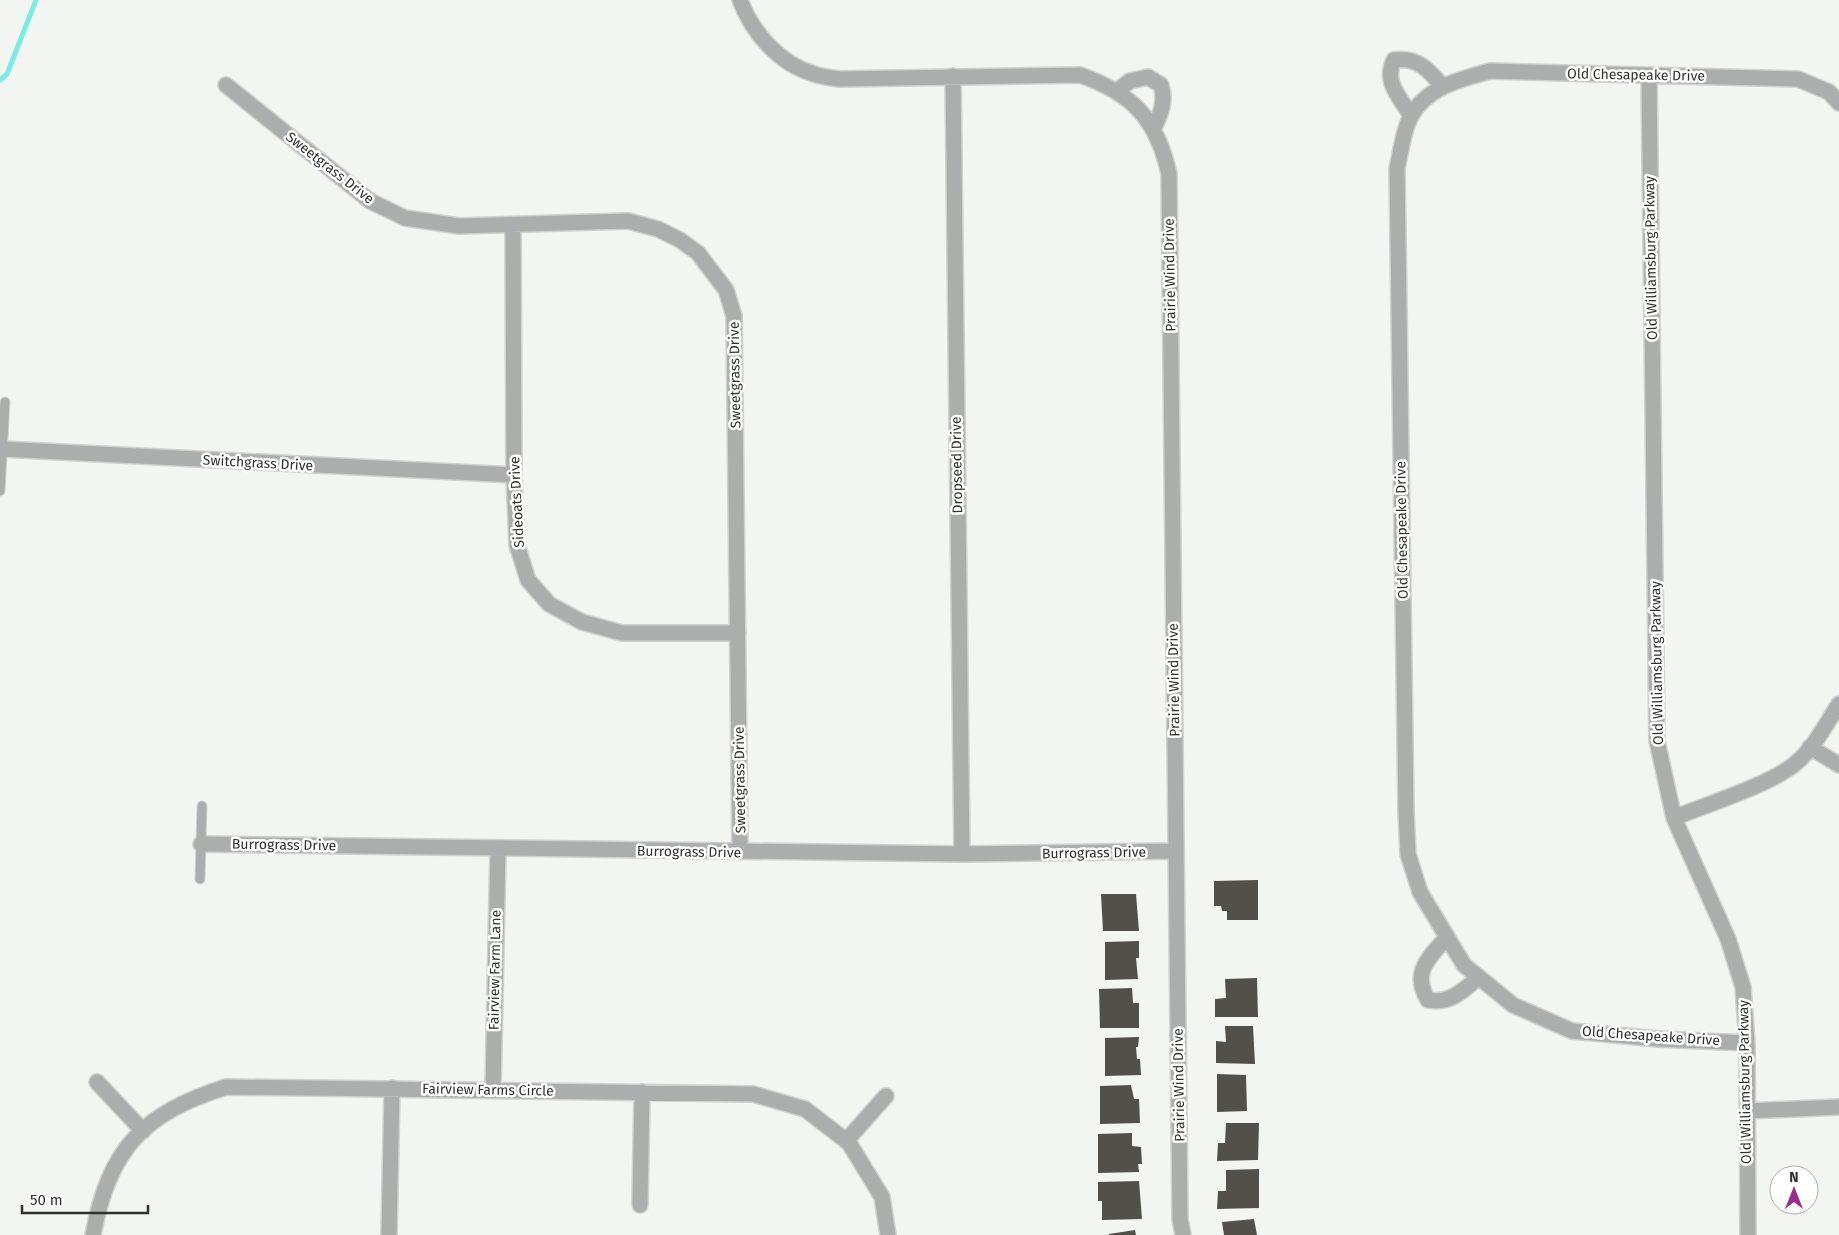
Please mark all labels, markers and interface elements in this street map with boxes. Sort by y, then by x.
street label: Old Chesapeake Drive [1567,65,1705,85]
street label: Sweetgrass Drive [283,128,377,208]
street label: Old Williamsburg Parkway [1641,176,1661,340]
street label: Prairie Wind Drive [1161,218,1179,332]
street label: Sweetgrass Drive [726,321,744,429]
street label: Dropseed Drive [948,416,966,514]
street label: Switchgrass Drive [202,452,314,474]
street label: Sideoats Drive [506,456,528,548]
street label: Old Chesapeake Drive [1392,461,1412,599]
street label: Old Williamsburg Parkway [1647,581,1667,745]
street label: Prairie Wind Drive [1165,623,1183,737]
street label: Sweetgrass Drive [731,726,749,834]
street label: Burrograss Drive [232,836,336,854]
street label: Burrograss Drive [637,843,741,861]
street label: Burrograss Drive [1042,844,1146,862]
street label: Fairview Farm Lane [485,910,505,1030]
street label: Old Williamsburg Parkway [1735,1000,1755,1164]
street label: Old Chesapeake Drive [1582,1023,1720,1049]
street label: Prairie Wind Drive [1170,1028,1188,1142]
street label: Fairview Farms Circle [422,1080,554,1100]
north arrow [1769,1165,1819,1215]
text: N [1789,1169,1799,1186]
scale bar [22,1182,149,1214]
text: 50 m [30,1191,63,1209]

